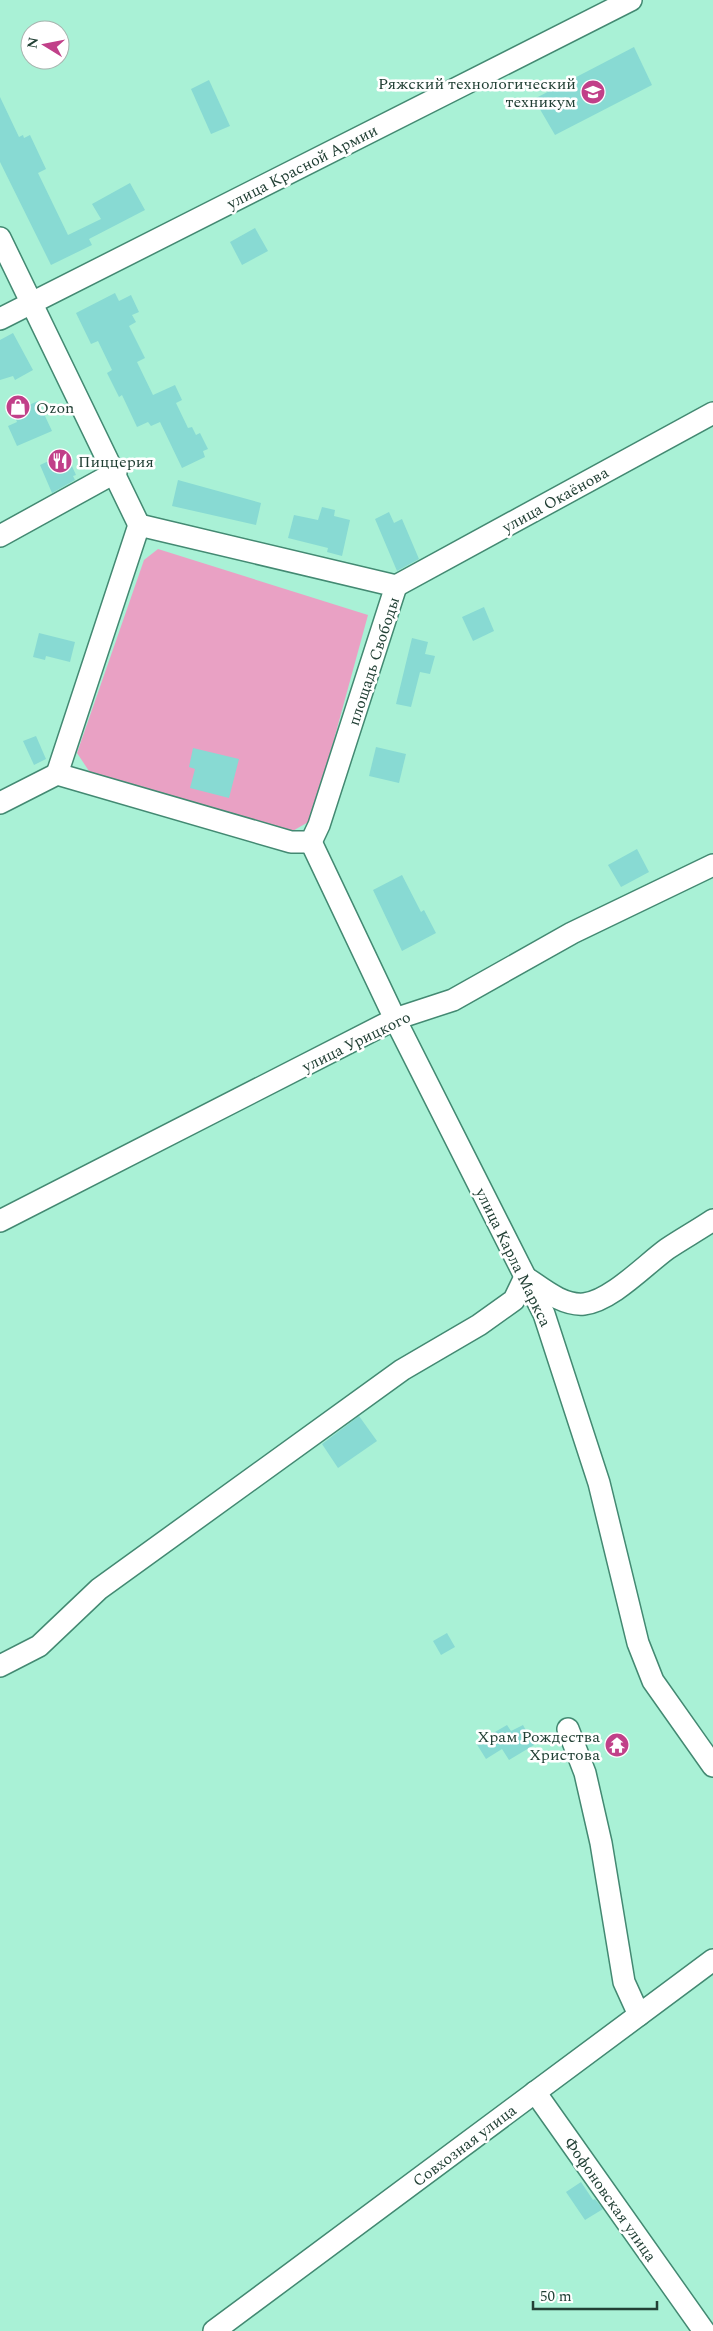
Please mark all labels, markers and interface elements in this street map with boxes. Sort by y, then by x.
north arrow [20,20,70,70]
text: N [21,35,44,50]
place label: Ряжский технологический техникум [378,72,576,114]
school or university icon: Ряжский технологический техникум [580,79,606,105]
street label: улица Красной Армии [222,118,382,216]
shop icon: Ozon [5,394,31,420]
place label: Ozon [36,396,74,420]
restaurant icon: Пиццерия [47,448,73,474]
place label: Пиццерия [78,450,154,474]
street label: улица Окаёнова [497,461,613,540]
street label: площадь Свободы [342,594,406,729]
street label: улица Урицкого [297,1005,415,1079]
street label: улица Карла Маркса [469,1183,557,1331]
place label: Храм Рождества Христова [478,1725,600,1767]
temple icon: Храм Рождества Христова [604,1732,630,1758]
street label: Совхозная улица [408,2099,522,2193]
street label: Фофоновская улица [558,2132,662,2267]
scale bar [533,2278,657,2310]
text: 50 m [540,2285,572,2308]

